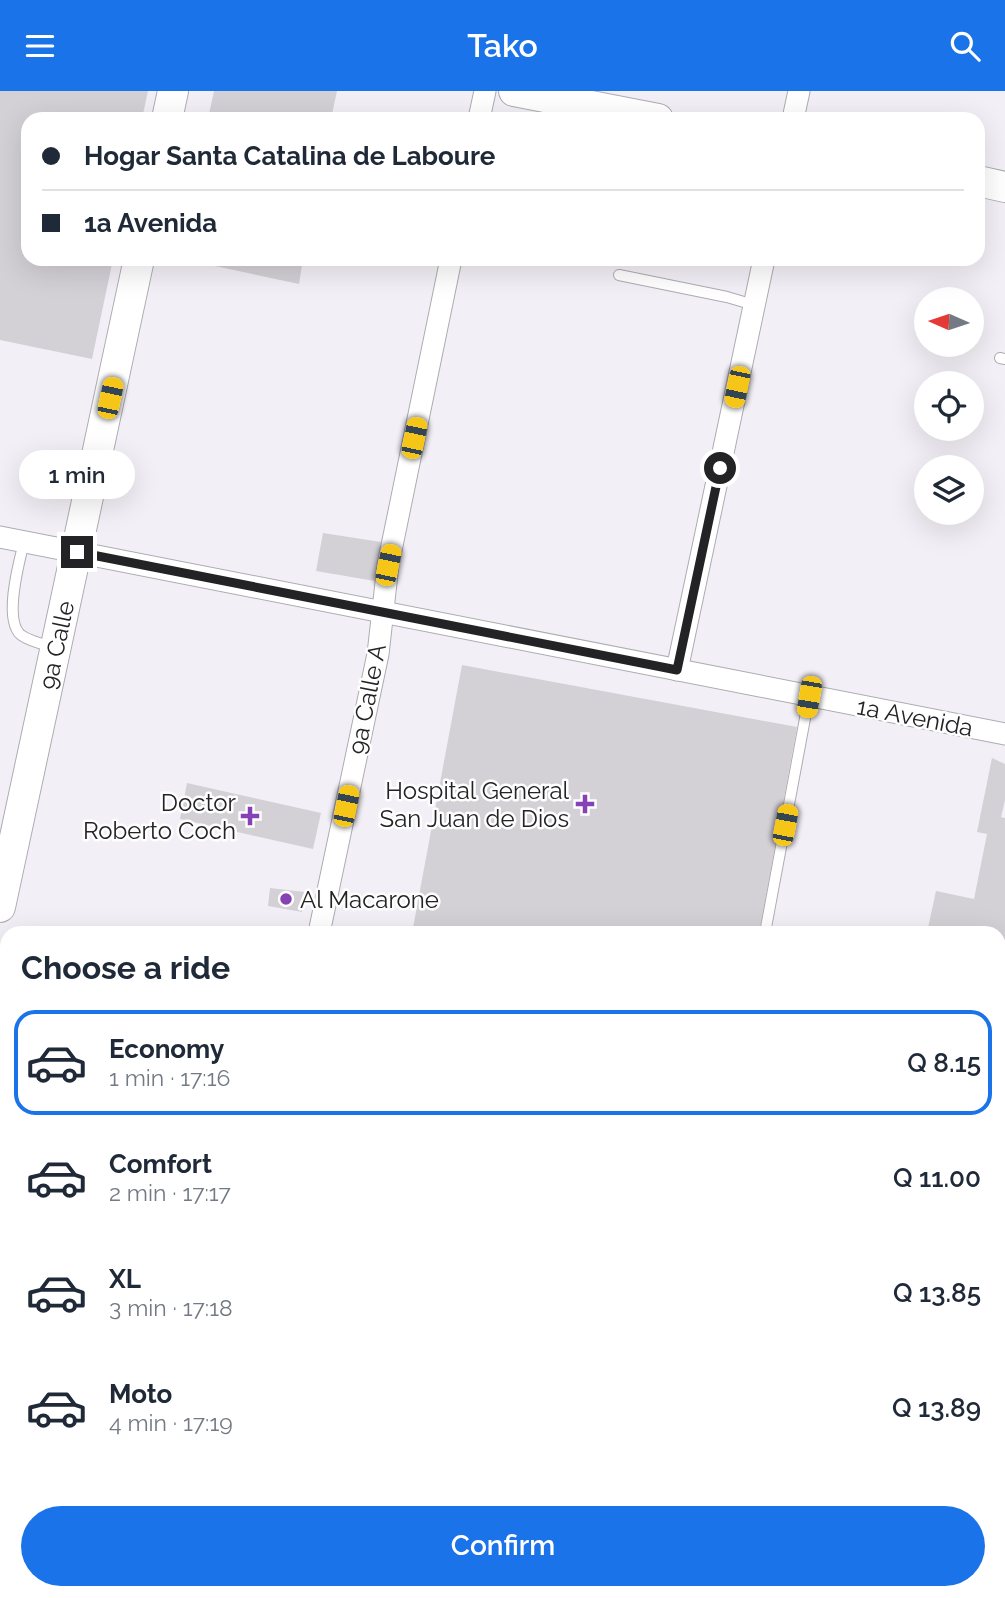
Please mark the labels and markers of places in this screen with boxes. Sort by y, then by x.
place label: Hospital General San Juan de Dios [380,776,569,833]
place label: Doctor Roberto Coch [83,788,237,845]
marker: Hospital General San Juan de Dios [575,794,595,814]
marker: Doctor Roberto Coch [242,808,258,824]
place label: Al Macarone [300,885,439,914]
marker: Al Macarone [278,891,294,907]

